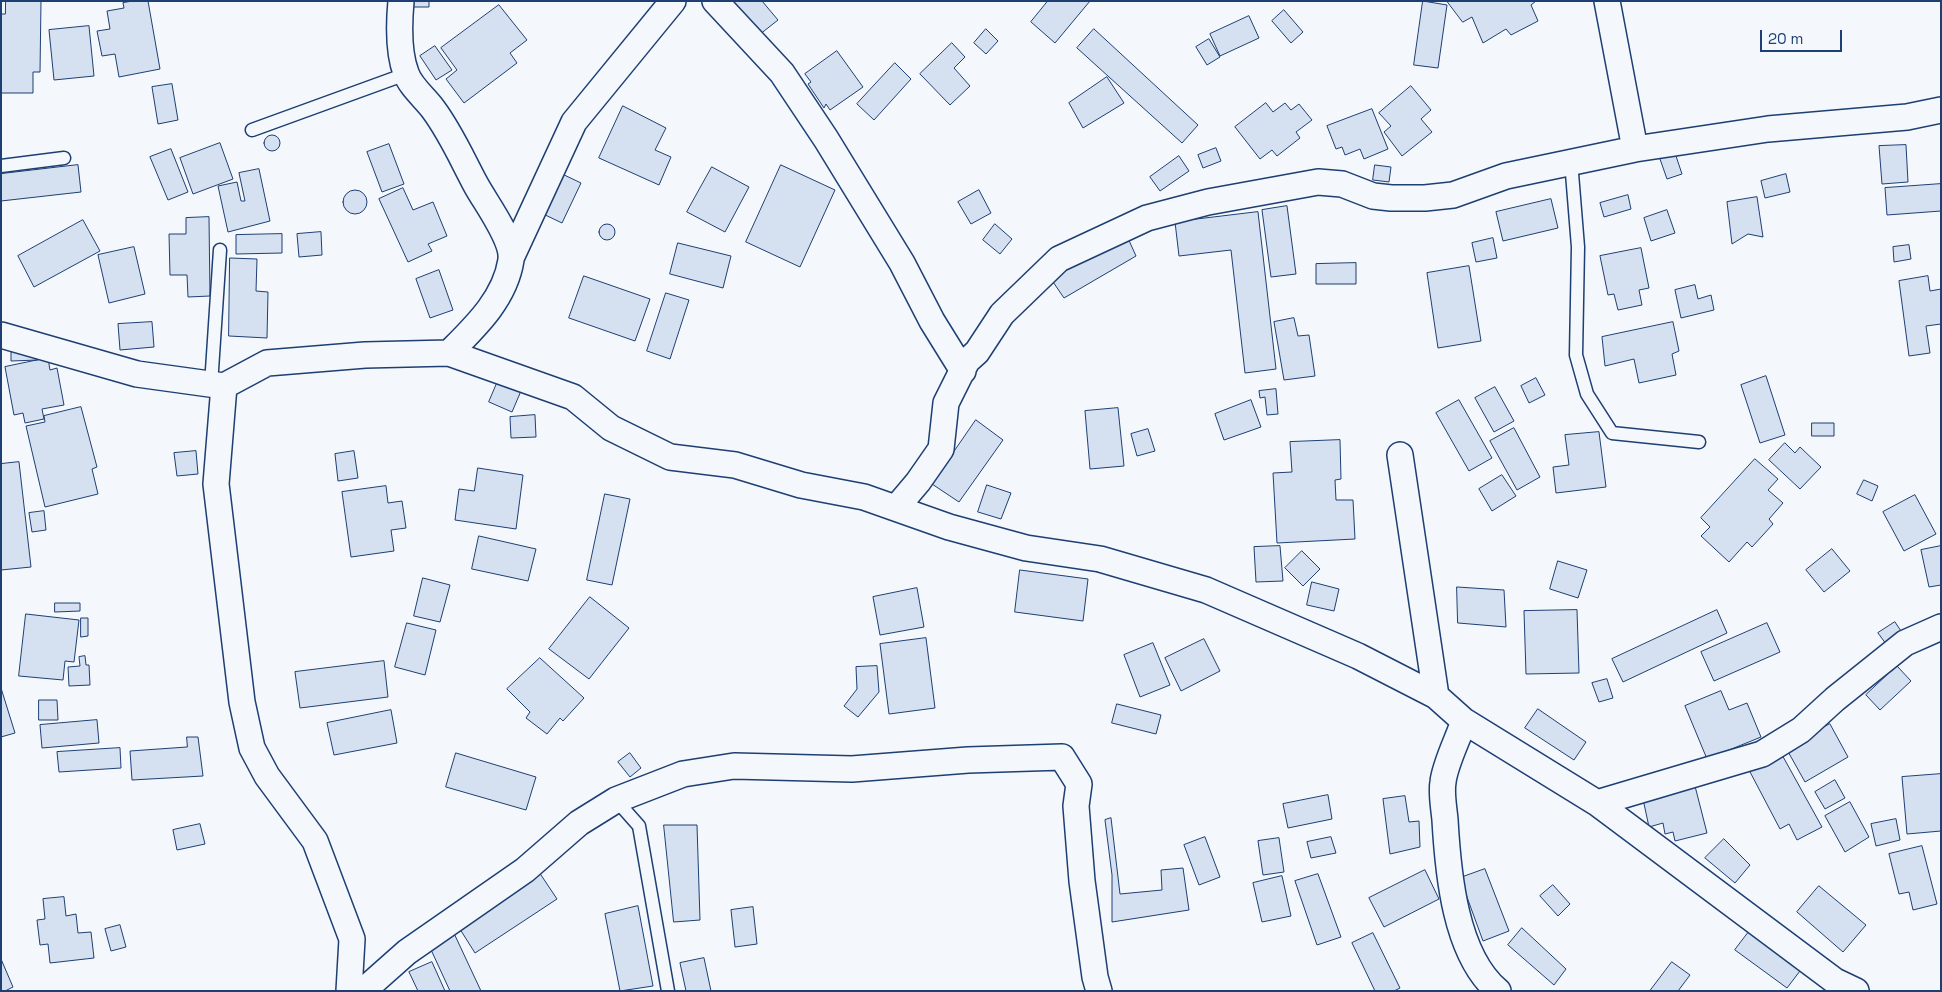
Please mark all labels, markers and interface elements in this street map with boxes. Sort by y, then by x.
scale bar [1762,20,1844,52]
text: 20 m [1768,29,1803,48]

